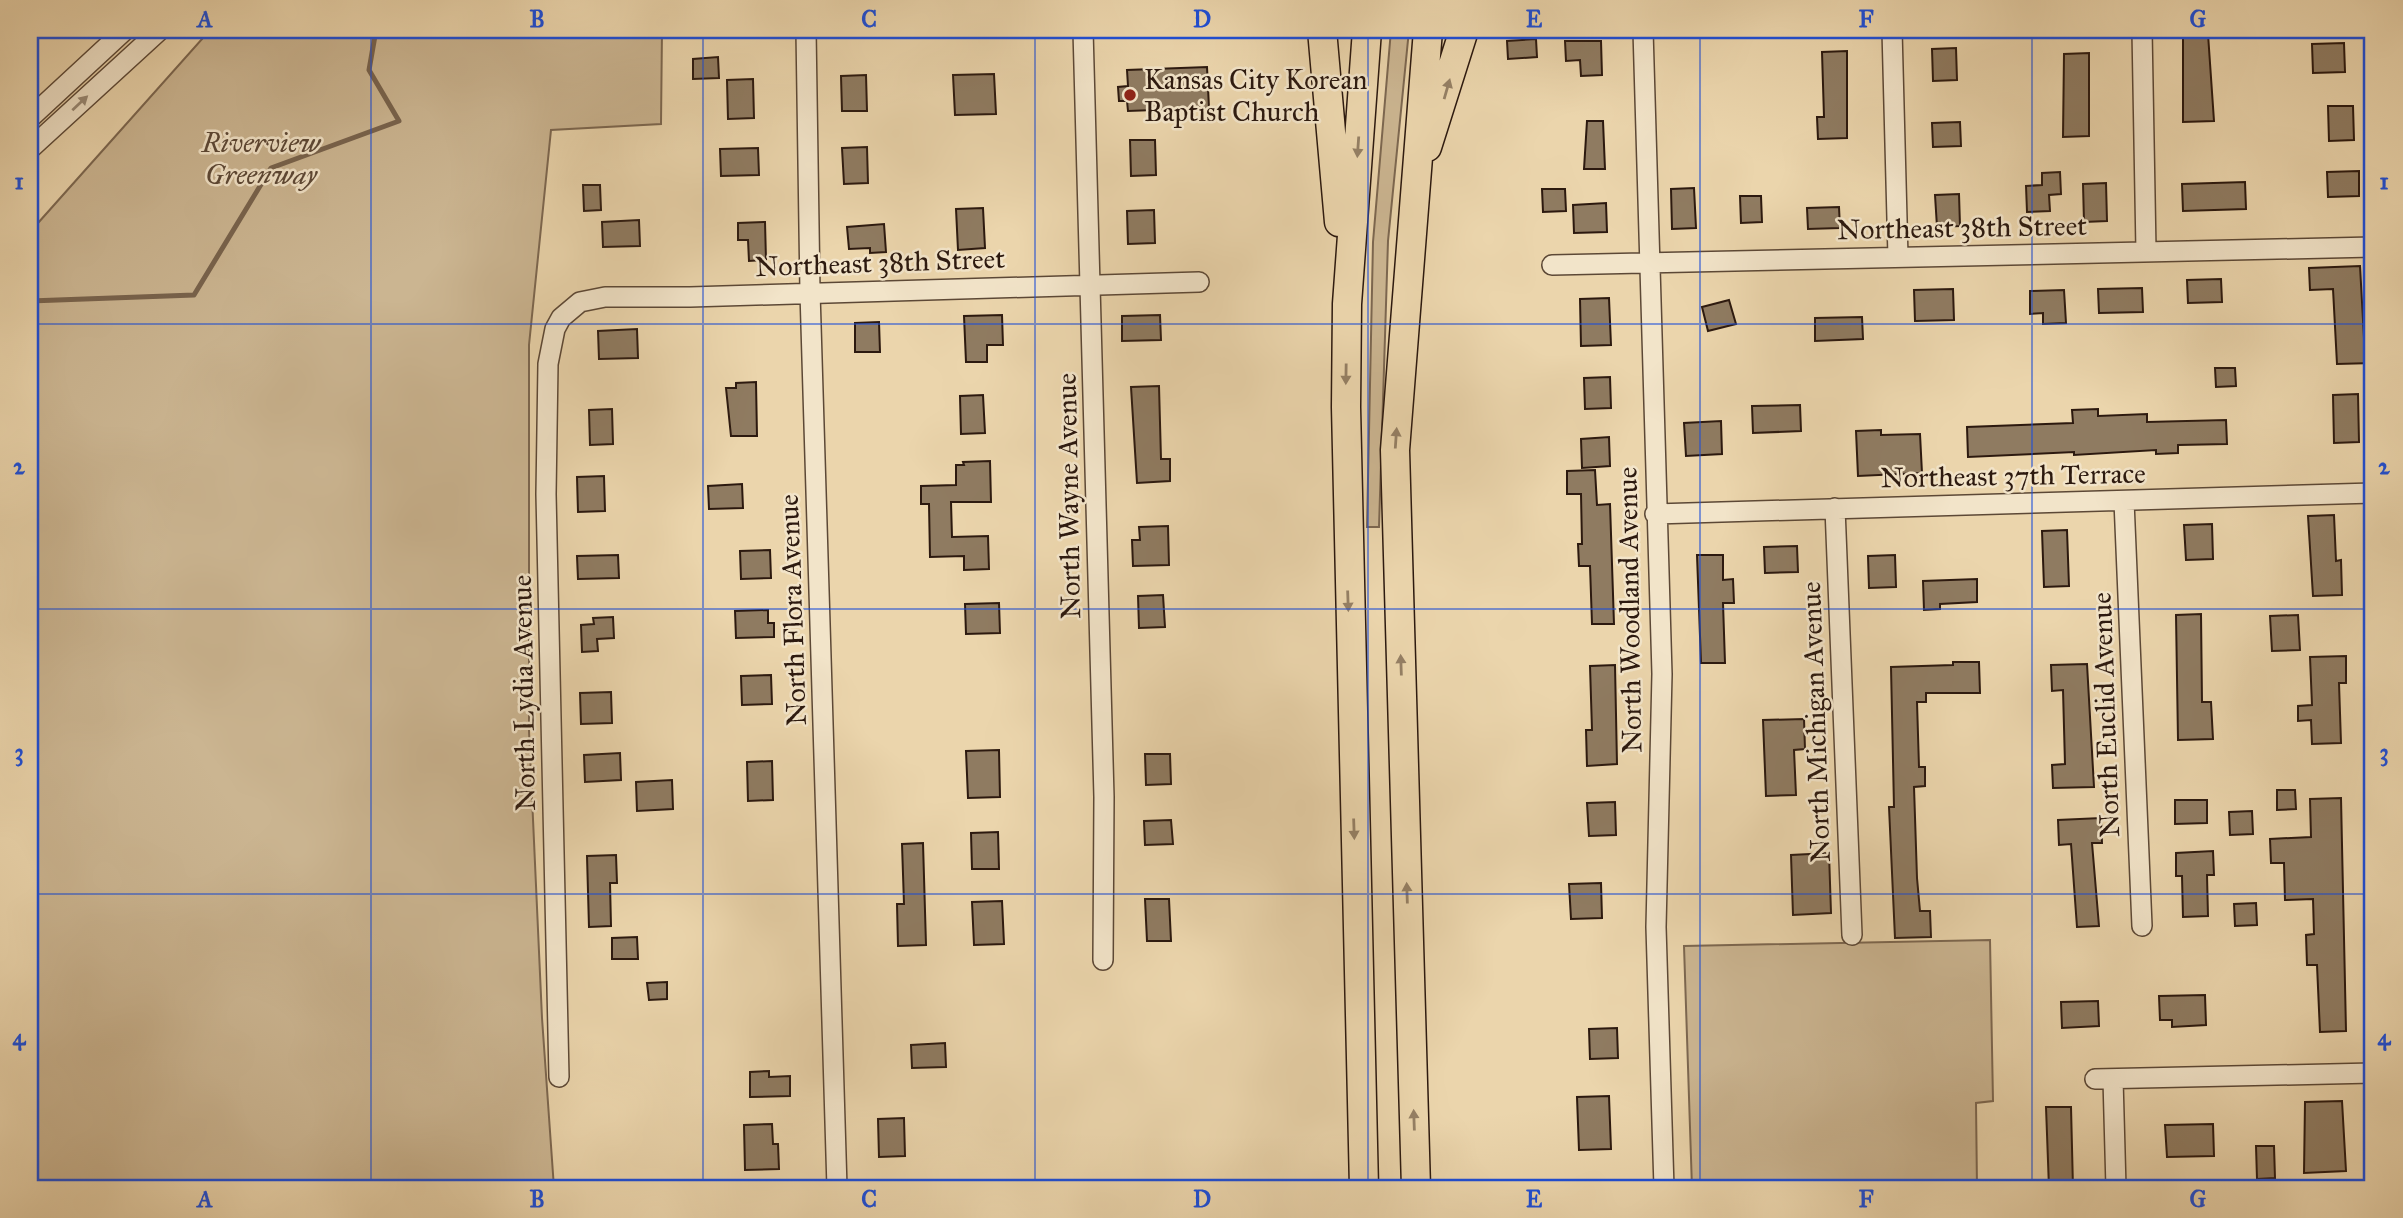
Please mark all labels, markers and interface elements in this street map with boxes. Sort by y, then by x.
text: A [195,5,213,33]
text: B [529,5,545,33]
text: C [861,5,877,33]
text: D [1193,5,1211,33]
text: E [1526,5,1543,33]
text: F [1858,5,1874,33]
text: G [2190,5,2207,33]
place label: Kansas City Korean Baptist Church [1144,62,1367,129]
one-way arrow [1442,78,1452,99]
marker: Kansas City Korean Baptist Church [1122,87,1138,103]
one-way arrow [71,95,88,111]
park label: Riverview Greenway [201,125,322,192]
one-way arrow [1352,136,1363,158]
text: 1 [14,167,24,195]
text: 1 [2379,167,2389,195]
street label: Northeast 38th Street [1837,208,2087,247]
street label: Northeast 38th Street [754,241,1006,284]
one-way arrow [1340,363,1352,385]
street label: North Wayne Avenue [1049,373,1088,619]
one-way arrow [1391,427,1402,449]
text: 2 [13,452,25,480]
text: 2 [2378,452,2390,480]
street label: Northeast 37th Terrace [1880,456,2146,495]
street label: North Woodland Avenue [1610,467,1649,753]
street label: North Flora Avenue [771,493,814,726]
street label: North Lydia Avenue [504,575,543,811]
street label: North Michigan Avenue [1793,581,1838,863]
one-way arrow [1343,590,1354,612]
street label: North Euclid Avenue [2084,592,2127,838]
one-way arrow [1395,654,1407,676]
text: 3 [14,738,24,767]
text: 3 [2379,738,2389,767]
one-way arrow [1349,818,1360,840]
one-way arrow [1402,881,1413,903]
text: 4 [13,1023,27,1051]
text: 4 [2378,1023,2392,1051]
one-way arrow [1408,1109,1419,1131]
text: A [195,1185,213,1213]
text: B [529,1185,545,1213]
text: C [861,1185,877,1213]
text: D [1193,1185,1211,1213]
text: E [1526,1185,1543,1213]
text: F [1858,1185,1874,1213]
text: G [2190,1185,2207,1213]

